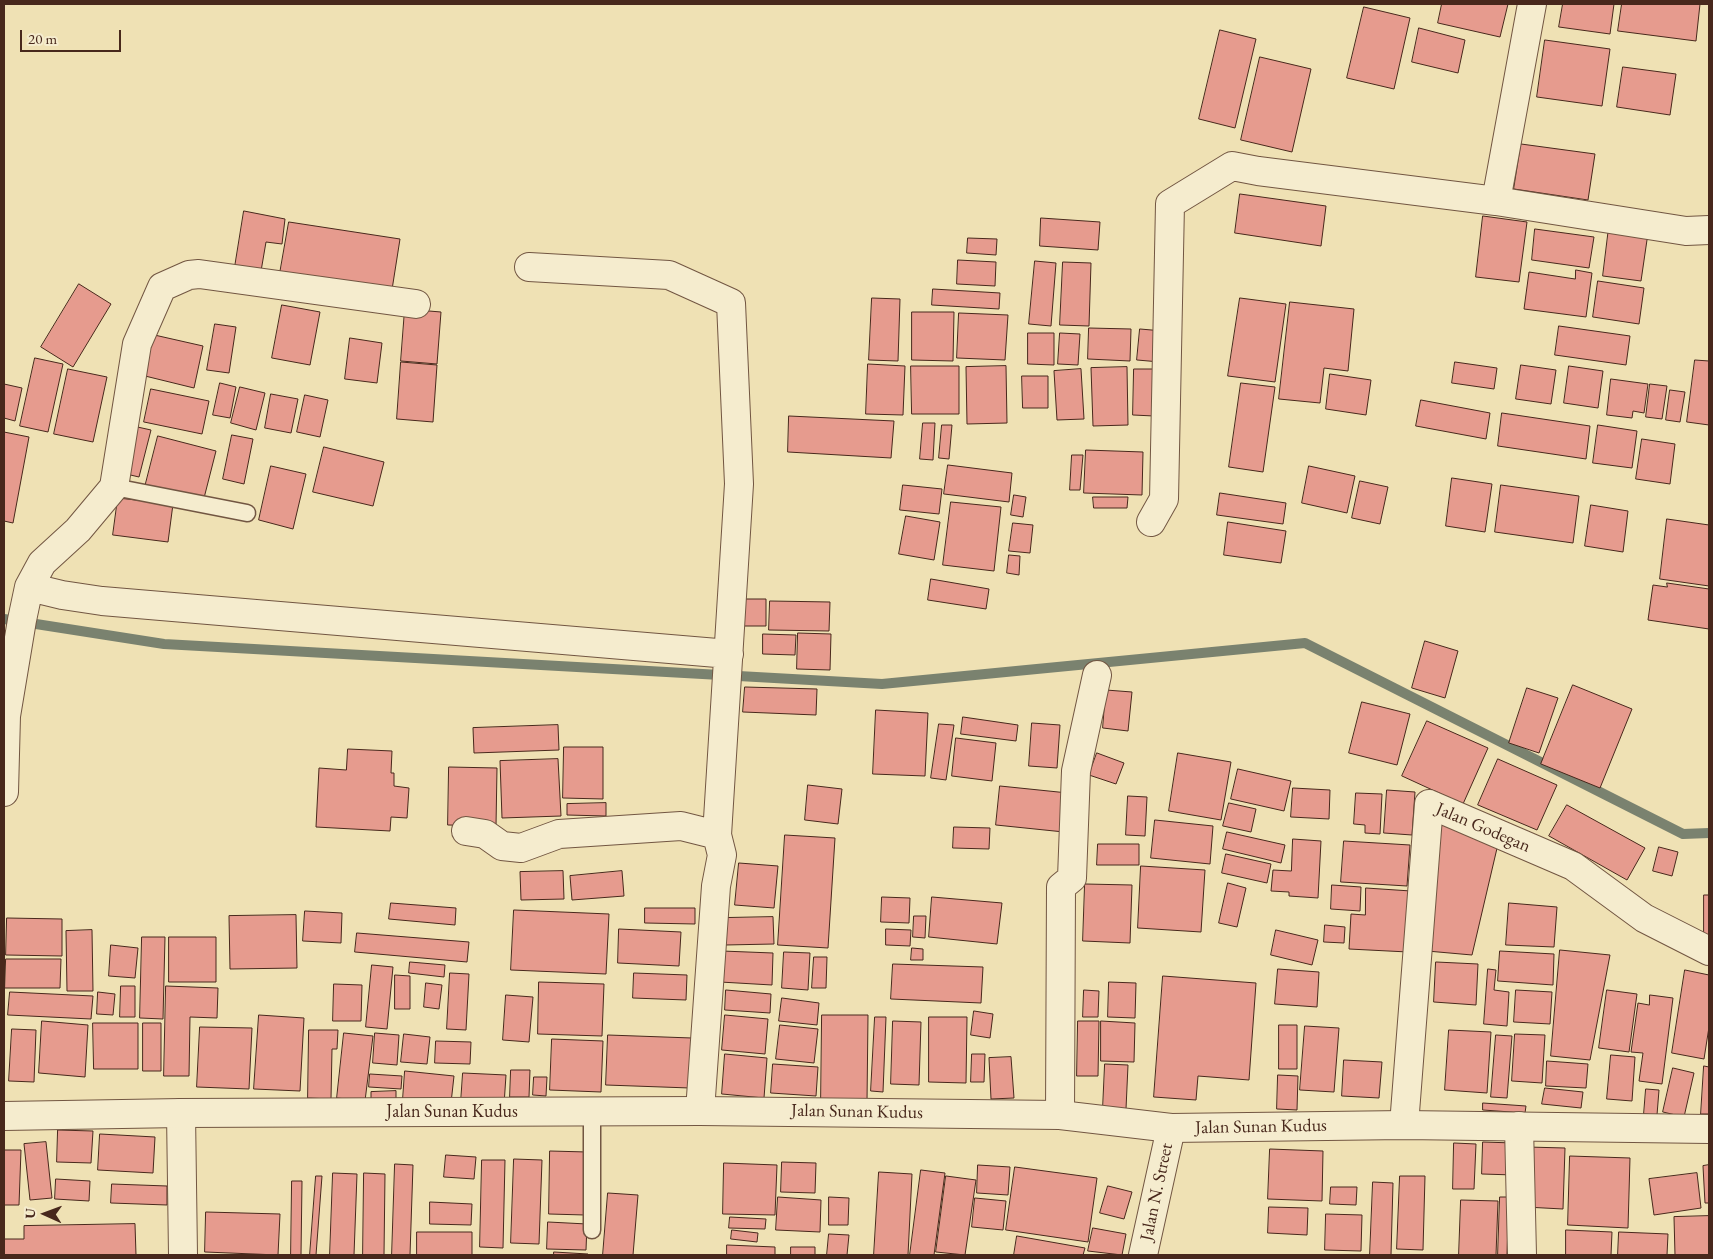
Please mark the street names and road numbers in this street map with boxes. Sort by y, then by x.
street label: Jalan Godegan [1432,798,1534,858]
street label: Jalan Sunan Kudus [791,1100,923,1124]
street label: Jalan Sunan Kudus [386,1101,518,1123]
street label: Jalan Sunan Kudus [1195,1115,1327,1139]
street label: Jalan N. Street [1136,1141,1178,1243]

